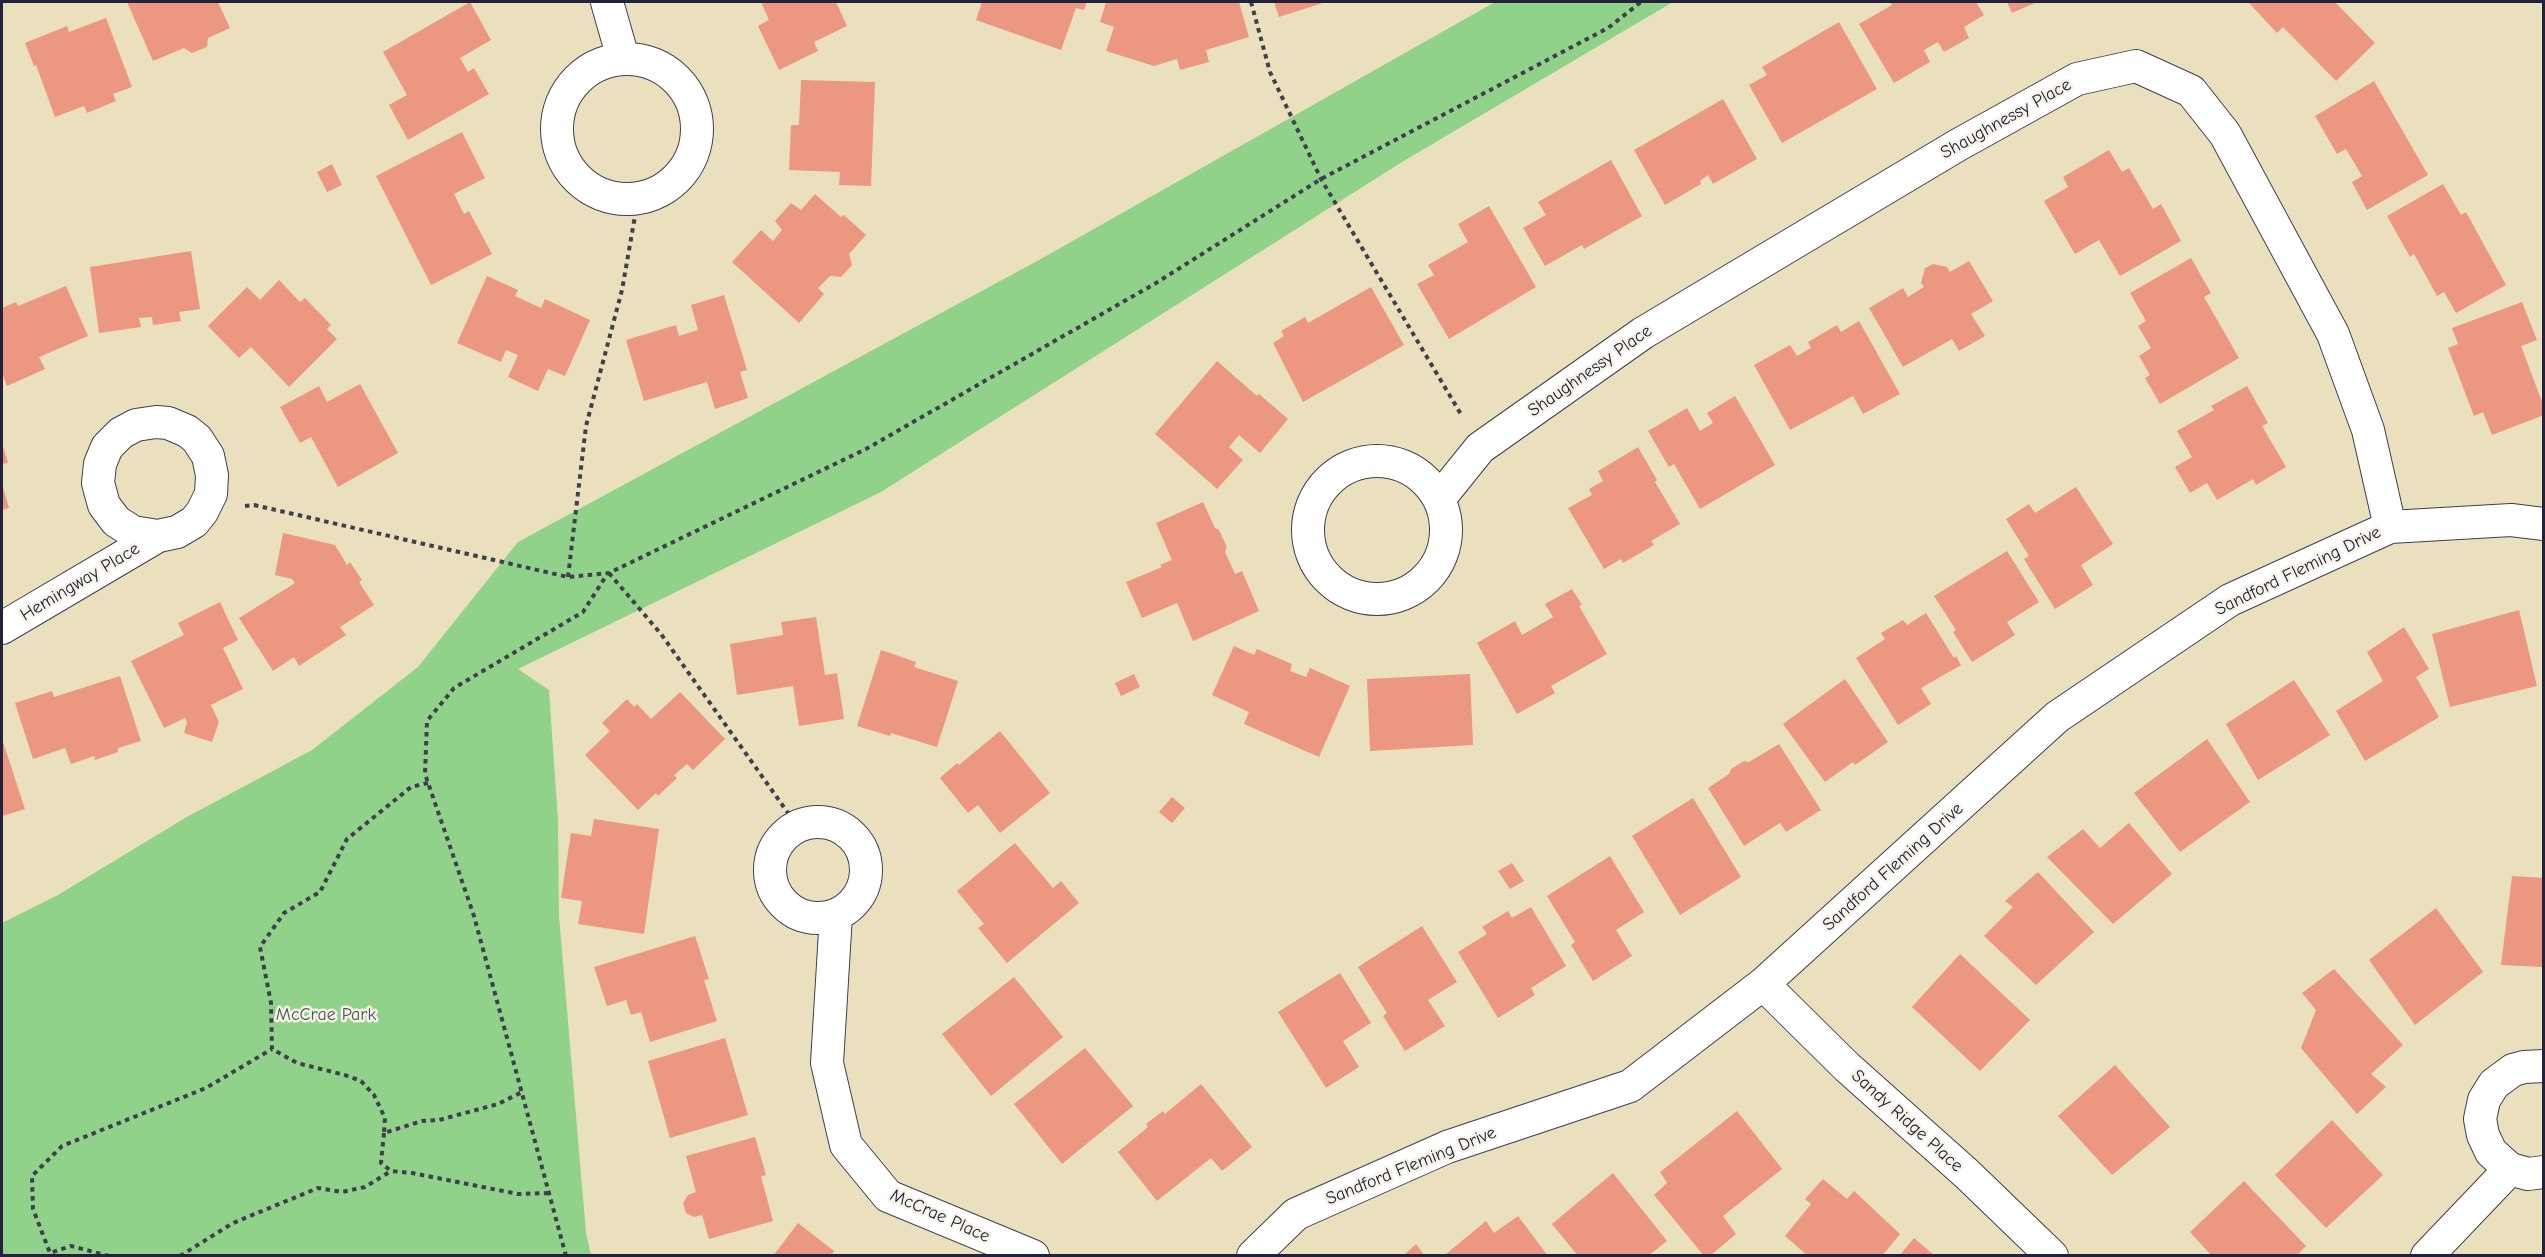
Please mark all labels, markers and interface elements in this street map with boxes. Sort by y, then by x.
street label: Shaughnessy Place [1937,74,2075,164]
street label: Shaughnessy Place [1524,320,1656,422]
street label: Sandford Fleming Drive [2212,521,2384,621]
street label: Hemingway Place [16,538,144,626]
street label: Sandford Fleming Drive [1818,798,1968,936]
park label: McCrae Park [276,1004,376,1026]
street label: Sandy Ridge Place [1847,1065,1967,1177]
street label: Sandford Fleming Drive [1323,1122,1499,1210]
street label: McCrae Place [887,1184,993,1248]

